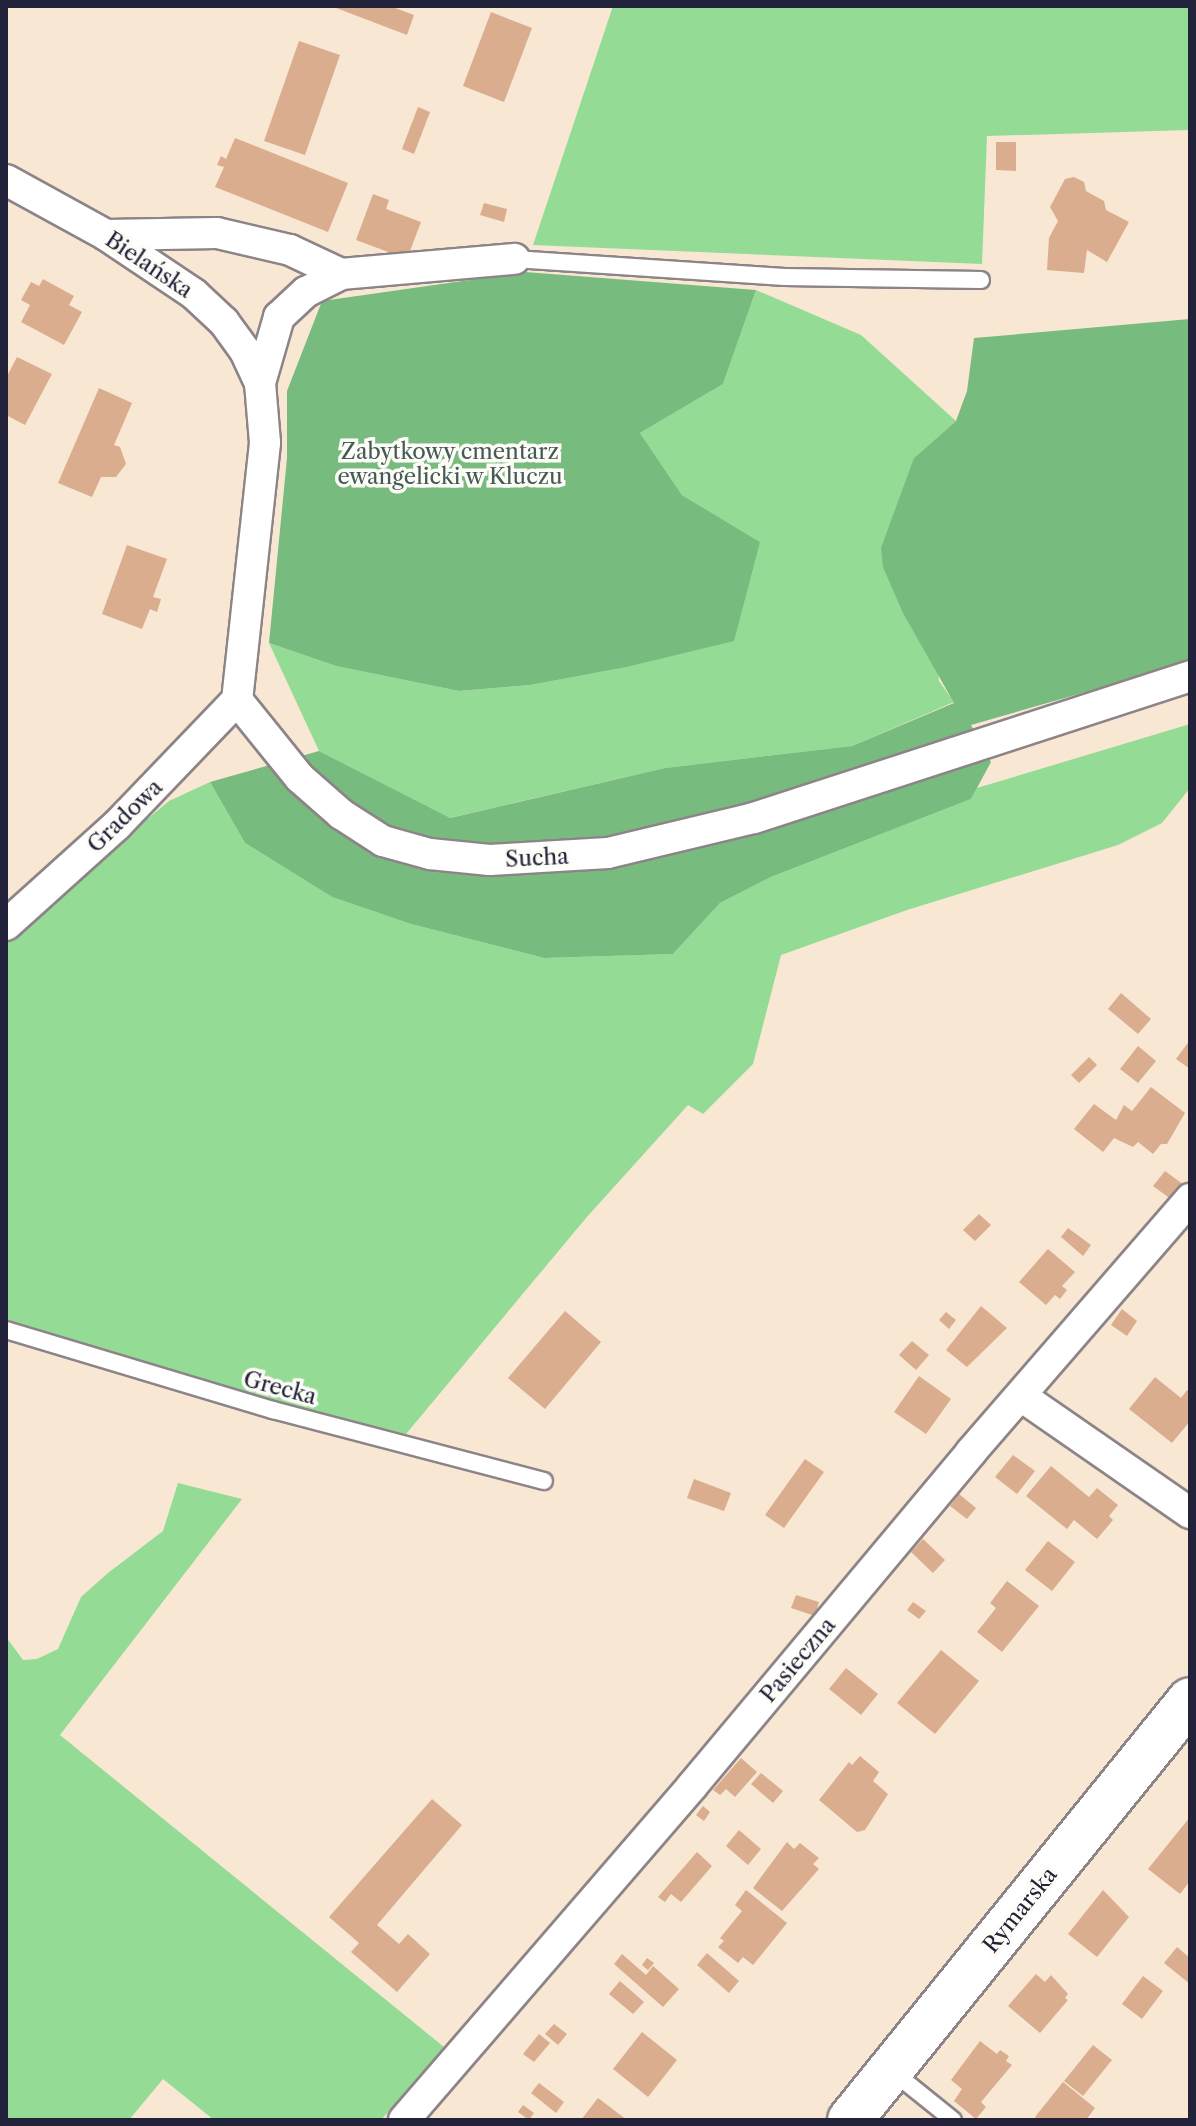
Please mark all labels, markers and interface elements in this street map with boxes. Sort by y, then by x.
street label: Bielańska [100,226,198,304]
park label: Zabytkowy cmentarz ewangelicki w Kluczu [337,438,563,490]
street label: Gradowa [82,774,168,858]
street label: Sucha [505,843,569,873]
street label: Grecka [241,1366,319,1410]
street label: Pasieczna [755,1612,841,1708]
street label: Rymarska [978,1862,1062,1958]

